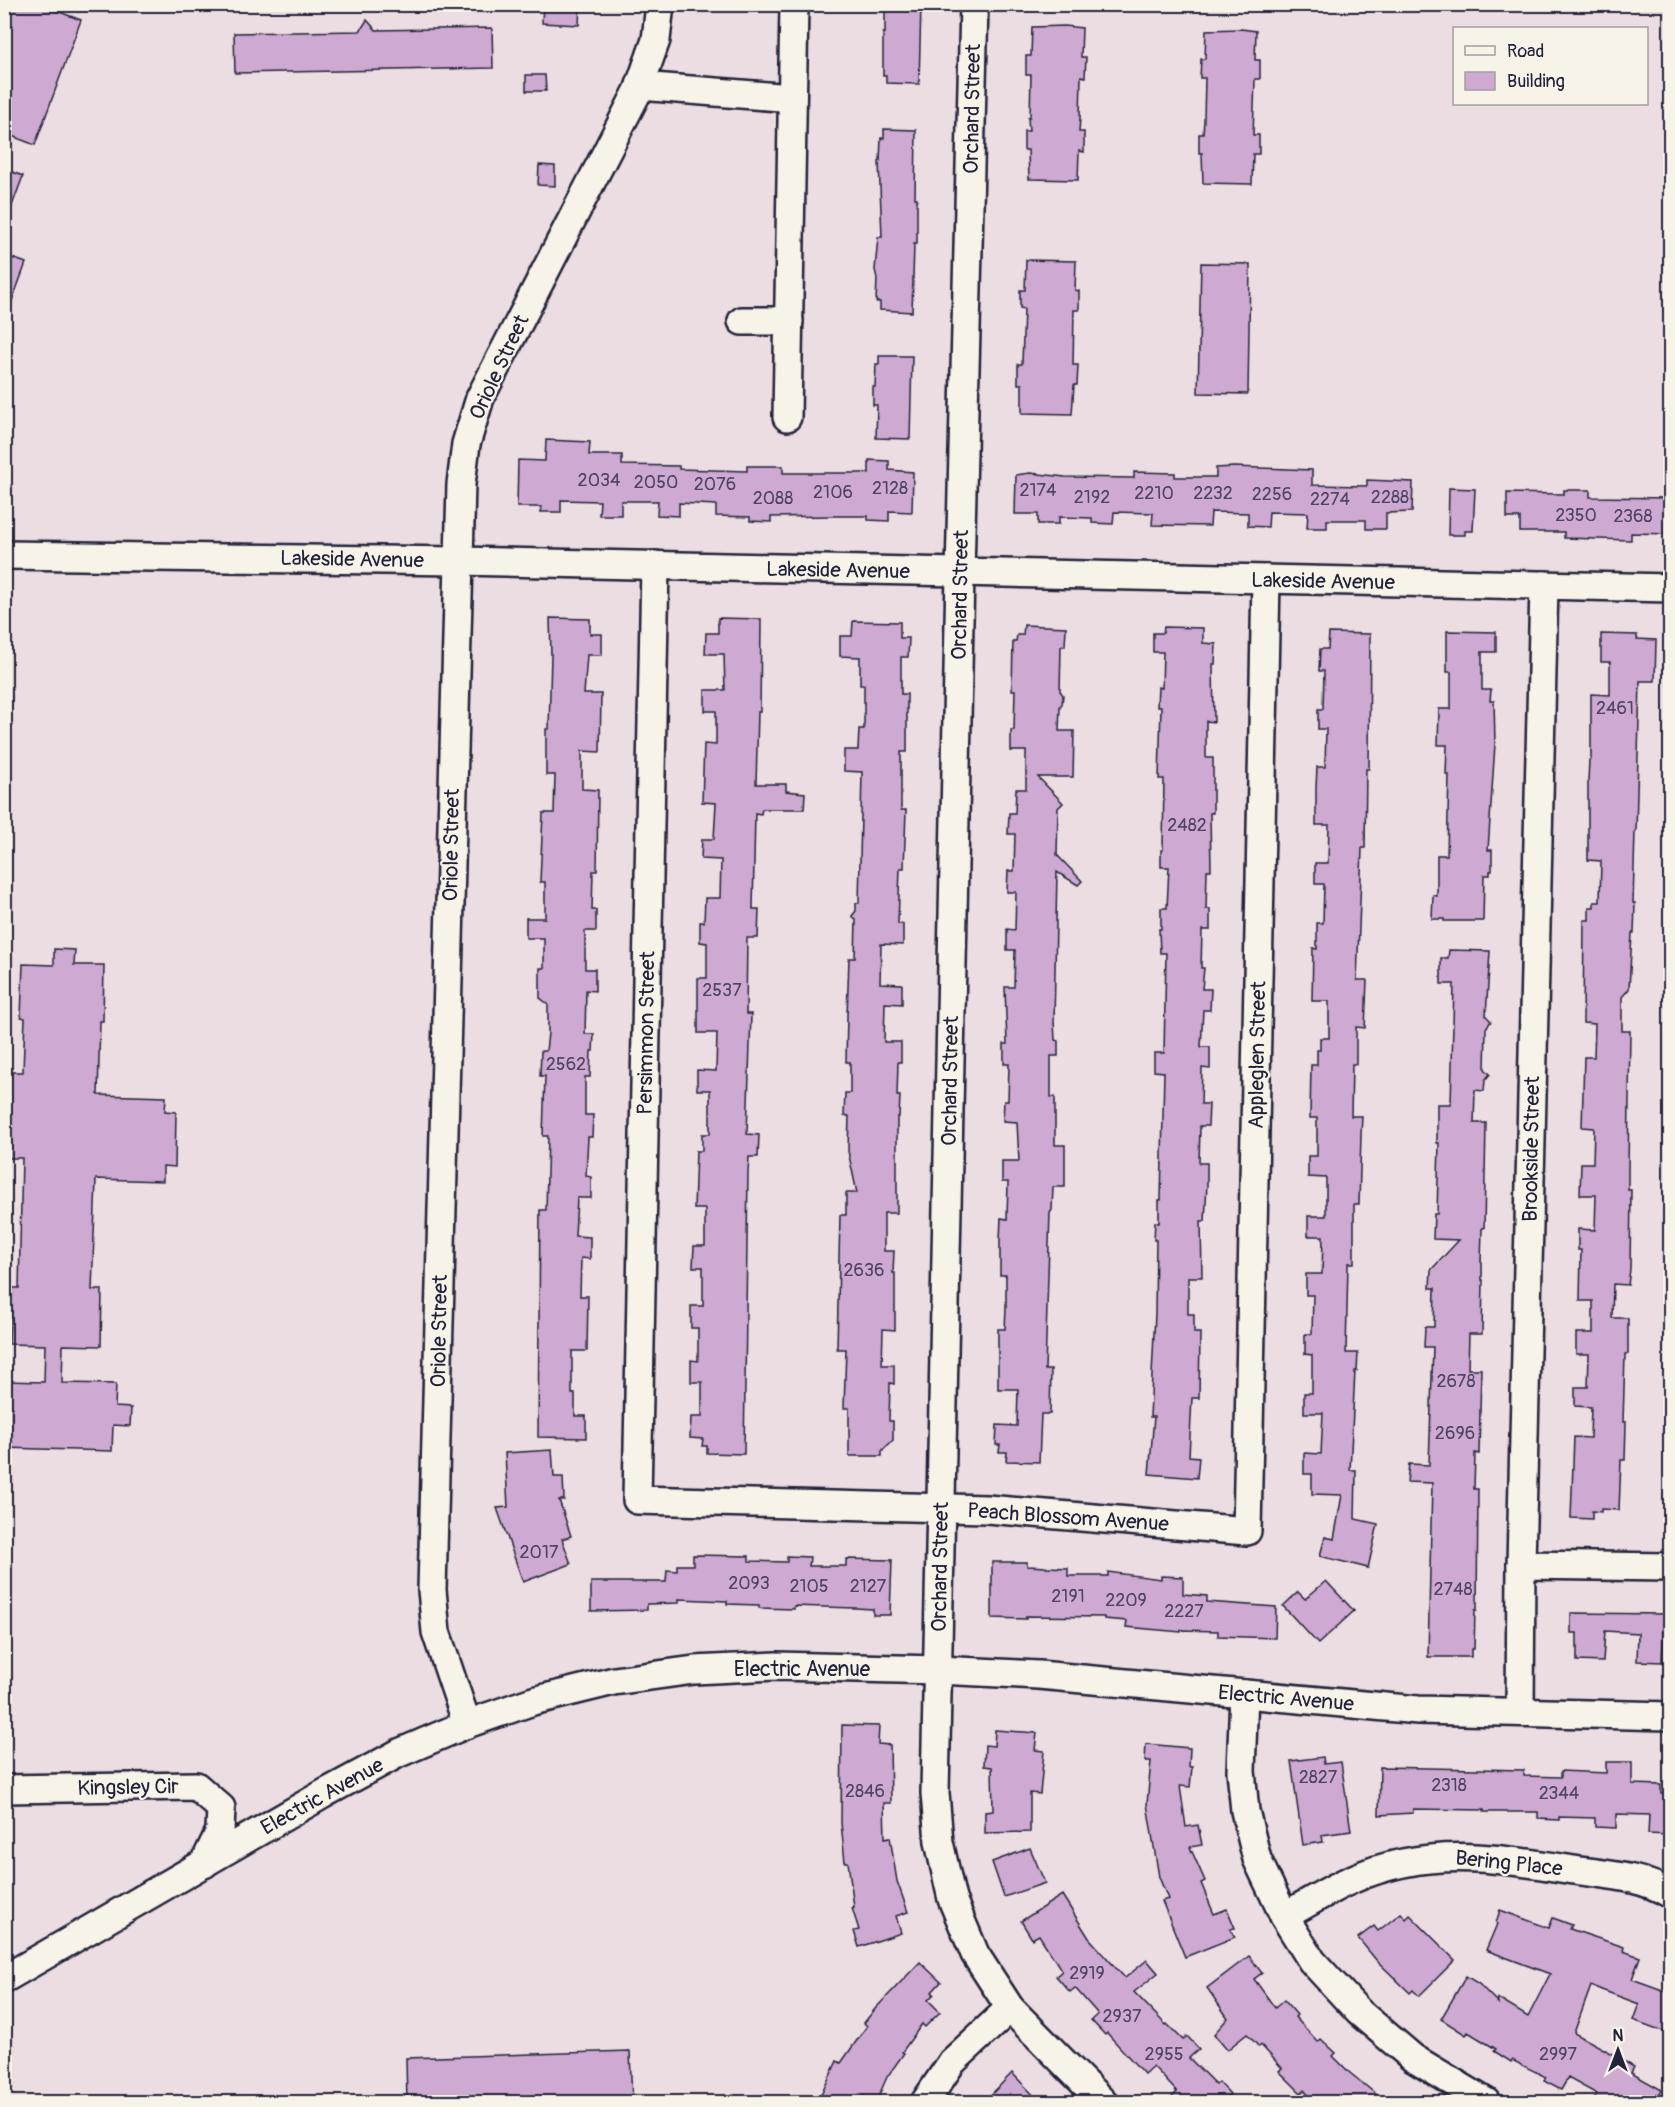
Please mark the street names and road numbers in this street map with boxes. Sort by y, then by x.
street label: Orchard Street [958,43,987,174]
street label: Oriole Street [463,310,536,424]
street label: Orchard Street [946,529,975,660]
street label: Lakeside Avenue [280,545,425,574]
street label: Lakeside Avenue [766,556,911,585]
street label: Lakeside Avenue [1251,567,1396,596]
street label: Oriole Street [437,788,466,902]
street label: Persimmon Street [632,950,661,1115]
street label: Appleglen Street [1243,980,1272,1129]
street label: Orchard Street [936,1015,965,1146]
street label: Brookside Street [1517,1075,1546,1222]
street label: Oriole Street [425,1274,454,1388]
street label: Peach Blossom Avenue [966,1497,1170,1538]
street label: Orchard Street [926,1501,955,1632]
street label: Electric Avenue [734,1656,871,1683]
street label: Electric Avenue [1217,1679,1356,1718]
street label: Electric Avenue [256,1751,389,1841]
street label: Kingsley Cir [77,1773,179,1802]
street label: Bering Place [1454,1844,1565,1883]

